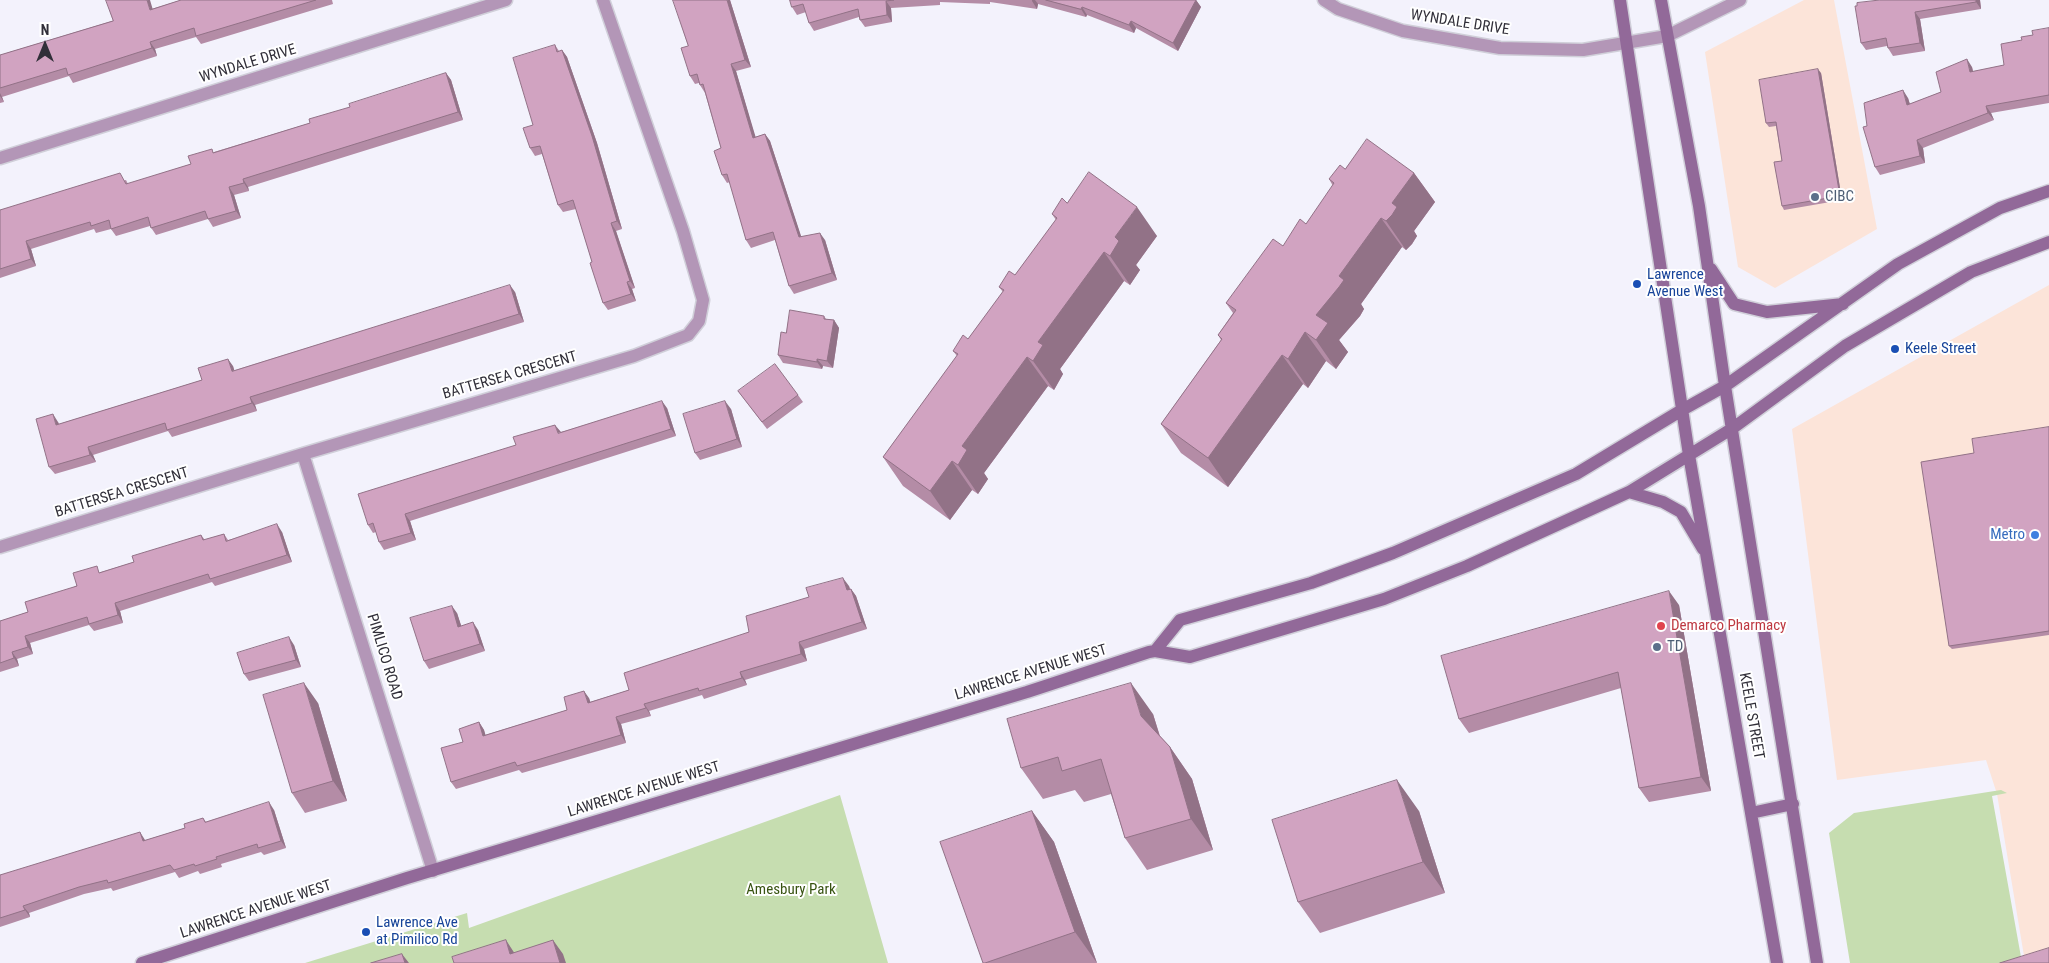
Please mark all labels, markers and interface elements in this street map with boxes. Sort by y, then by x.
street label: WYNDALE DRIVE [1409,6,1511,40]
north arrow [20,20,70,70]
text: N [41,22,49,38]
street label: WYNDALE DRIVE [198,41,298,87]
place label: CIBC [1825,188,1854,206]
marker: CIBC [1809,191,1821,203]
place label: Lawrence Avenue West [1647,266,1723,301]
marker: Lawrence Avenue West [1631,278,1643,290]
place label: Keele Street [1905,340,1976,358]
marker: Keele Street [1889,343,1901,355]
street label: BATTERSEA CRESCENT [441,348,579,404]
street label: BATTERSEA CRESCENT [53,464,191,522]
place label: Metro [1990,526,2025,544]
marker: Metro [2029,529,2041,541]
street label: PIMLICO ROAD [362,612,406,702]
place label: Demarco Pharmacy [1671,617,1786,635]
marker: Demarco Pharmacy [1655,620,1667,632]
place label: TD [1667,638,1683,656]
street label: LAWRENCE AVENUE WEST [953,641,1109,705]
marker: TD [1651,641,1663,653]
street label: KEELE STREET [1735,671,1767,761]
street label: LAWRENCE AVENUE WEST [566,758,722,822]
street label: LAWRENCE AVENUE WEST [178,877,334,943]
park label: Amesbury Park [746,881,836,899]
place label: Lawrence Ave at Pimilico Rd [376,914,458,949]
marker: Lawrence Ave at Pimilico Rd [360,926,372,938]

